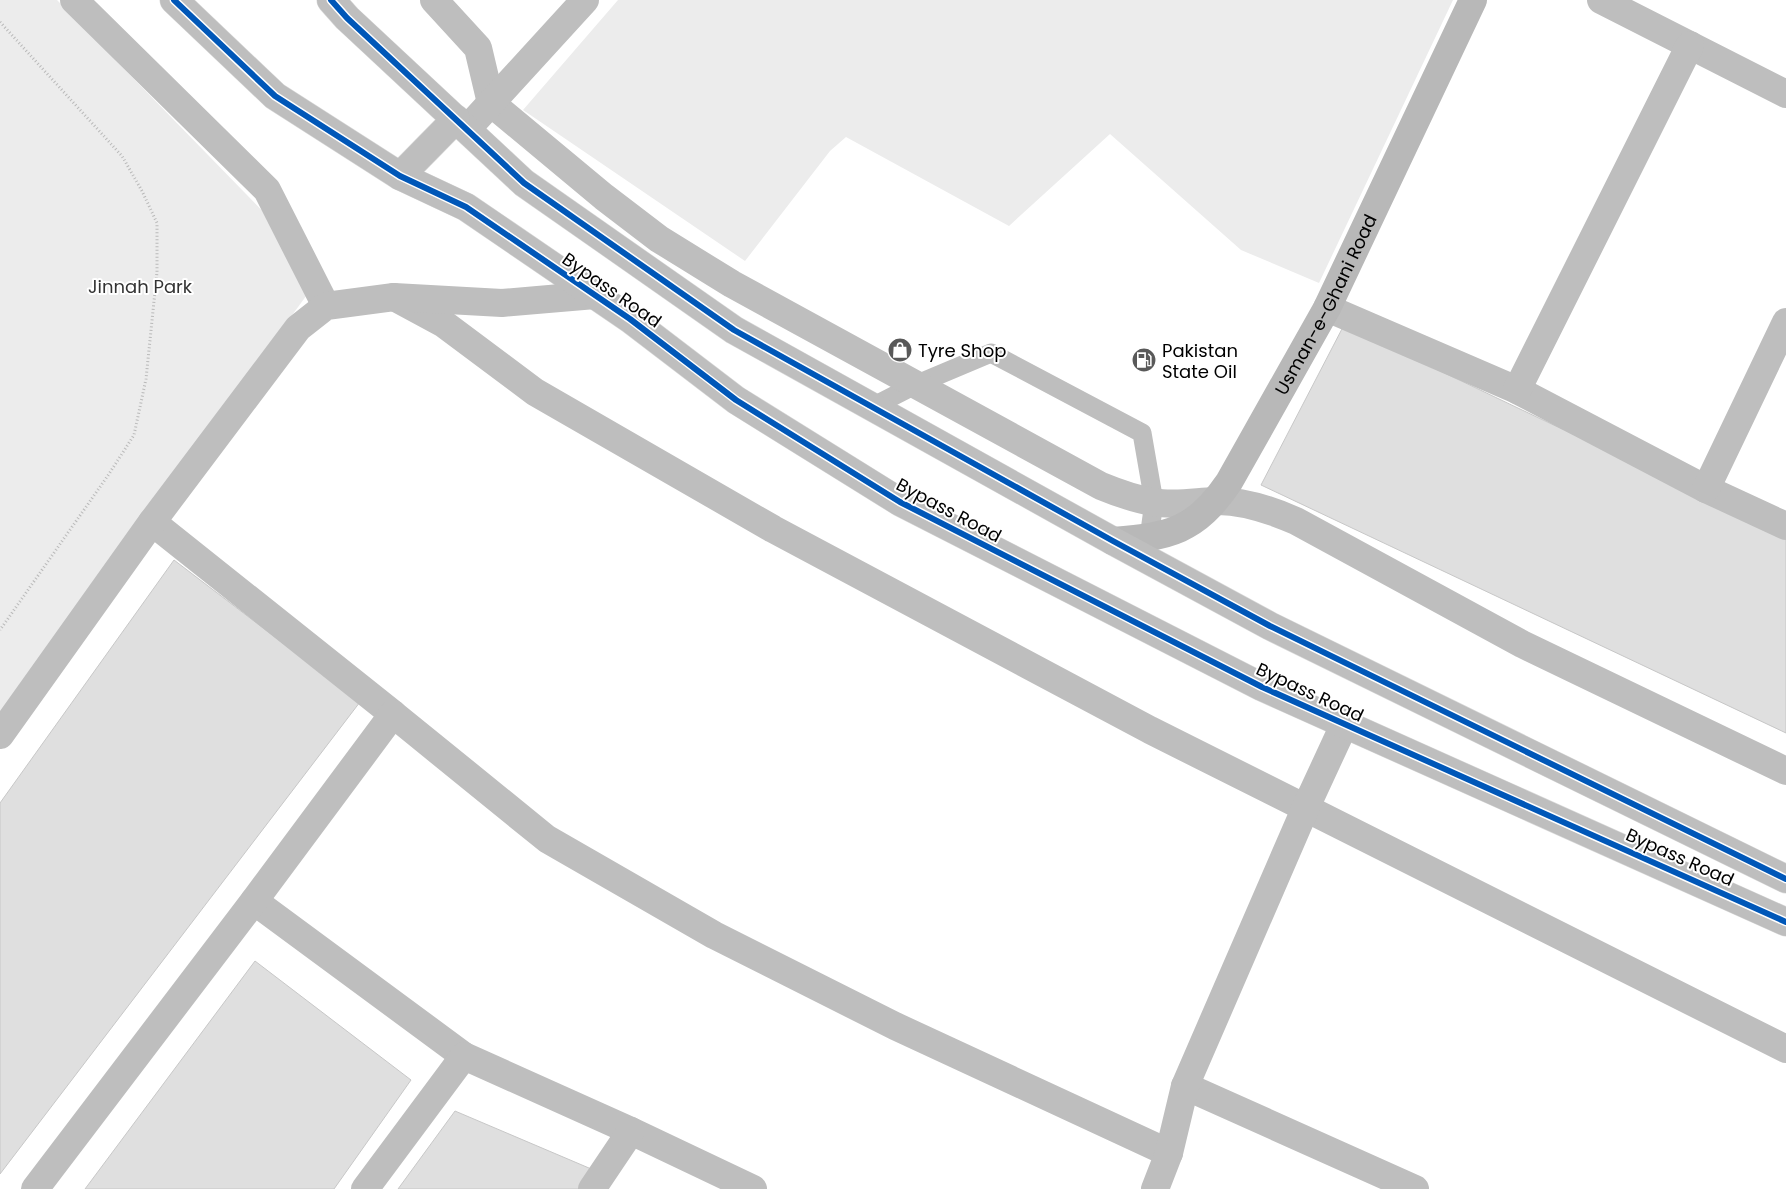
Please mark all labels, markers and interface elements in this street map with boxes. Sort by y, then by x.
street label: Usman-e-Ghani Road [1268,210,1382,399]
street label: Bypass Road [557,247,667,333]
park label: Jinnah Park [88,274,193,299]
shop icon: Tyre Shop [887,337,913,363]
place label: Tyre Shop [918,338,1006,363]
place label: Pakistan State Oil [1162,338,1238,384]
fuel station icon: Pakistan State Oil [1131,347,1157,373]
street label: Bypass Road [892,472,1006,548]
street label: Bypass Road [1252,656,1368,728]
street label: Bypass Road [1622,822,1738,892]

